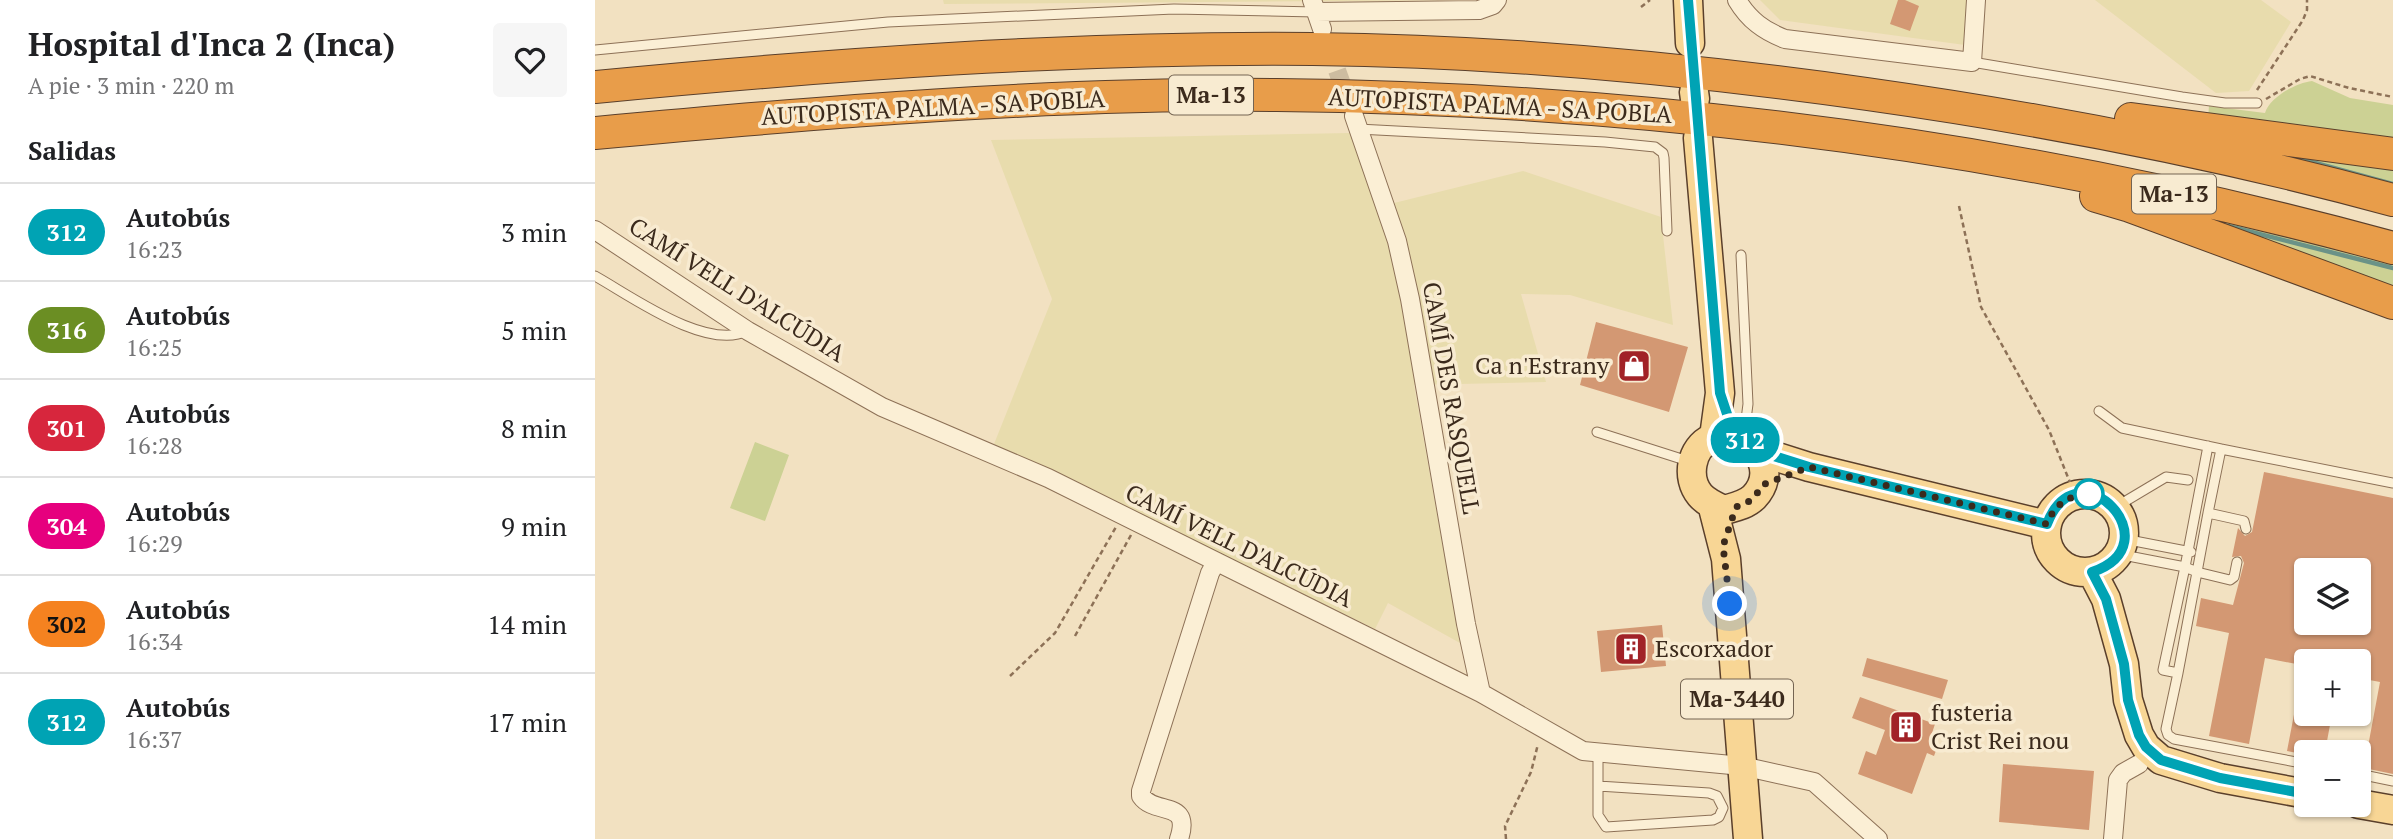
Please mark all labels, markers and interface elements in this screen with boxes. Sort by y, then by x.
text: Hospital d'Inca 2 (Inca) [28,22,395,65]
button: heart [493,23,567,97]
text: A pie · 3 min · 220 m [28,70,234,101]
road number: Ma-13 [1169,76,1253,114]
street label: AUTOPISTA PALMA - SA POBLA [1327,80,1673,130]
street label: AUTOPISTA PALMA - SA POBLA [760,82,1106,132]
text: Salidas [28,133,116,167]
road number: Ma-13 [2132,174,2216,214]
text: Autobús [126,200,230,234]
street label: CAMÍ VELL D'ALCÚDIA [623,210,852,369]
text: 3 min [501,215,567,249]
text: 312 [46,216,87,248]
text: 16:23 [126,234,183,265]
street label: CAMÍ DES RASQUELL [1416,279,1488,516]
text: Autobús [126,298,230,332]
text: 5 min [501,313,567,347]
text: 316 [46,314,87,346]
text: 16:25 [126,332,183,363]
shop icon: Ca n'Estrany [1615,347,1653,385]
place label: Ca n'Estrany [1475,349,1610,381]
text: Autobús [126,396,230,430]
text: 8 min [501,411,567,445]
text: 301 [46,412,87,444]
line badge: 312 [1705,417,1785,463]
text: 312 [1725,424,1765,456]
text: 16:28 [126,430,183,461]
street label: CAMÍ VELL D'ALCÚDIA [1120,476,1359,614]
unlabelled marker [2074,479,2104,509]
text: Autobús [126,494,230,528]
text: 9 min [501,509,567,543]
text: 304 [46,510,87,542]
text: 16:29 [126,528,183,559]
map controls [2294,558,2371,817]
button: layers [2294,558,2371,635]
your location [1712,586,1747,621]
text: Autobús [126,592,230,626]
text: 14 min [487,607,567,641]
text: 302 [46,608,87,640]
text: 16:34 [126,626,183,657]
building icon: Escorxador [1612,630,1650,668]
place label: Escorxador [1655,632,1774,664]
button: + [2294,649,2371,726]
road number: Ma-3440 [1681,680,1793,719]
text: Autobús [126,690,230,724]
place label: fusteria Crist Rei nou [1931,696,2070,756]
text: 17 min [487,705,567,739]
text: 312 [46,706,87,738]
building icon: fusteria Crist Rei nou [1887,708,1925,746]
text: 16:37 [126,724,183,755]
button: − [2294,740,2371,817]

